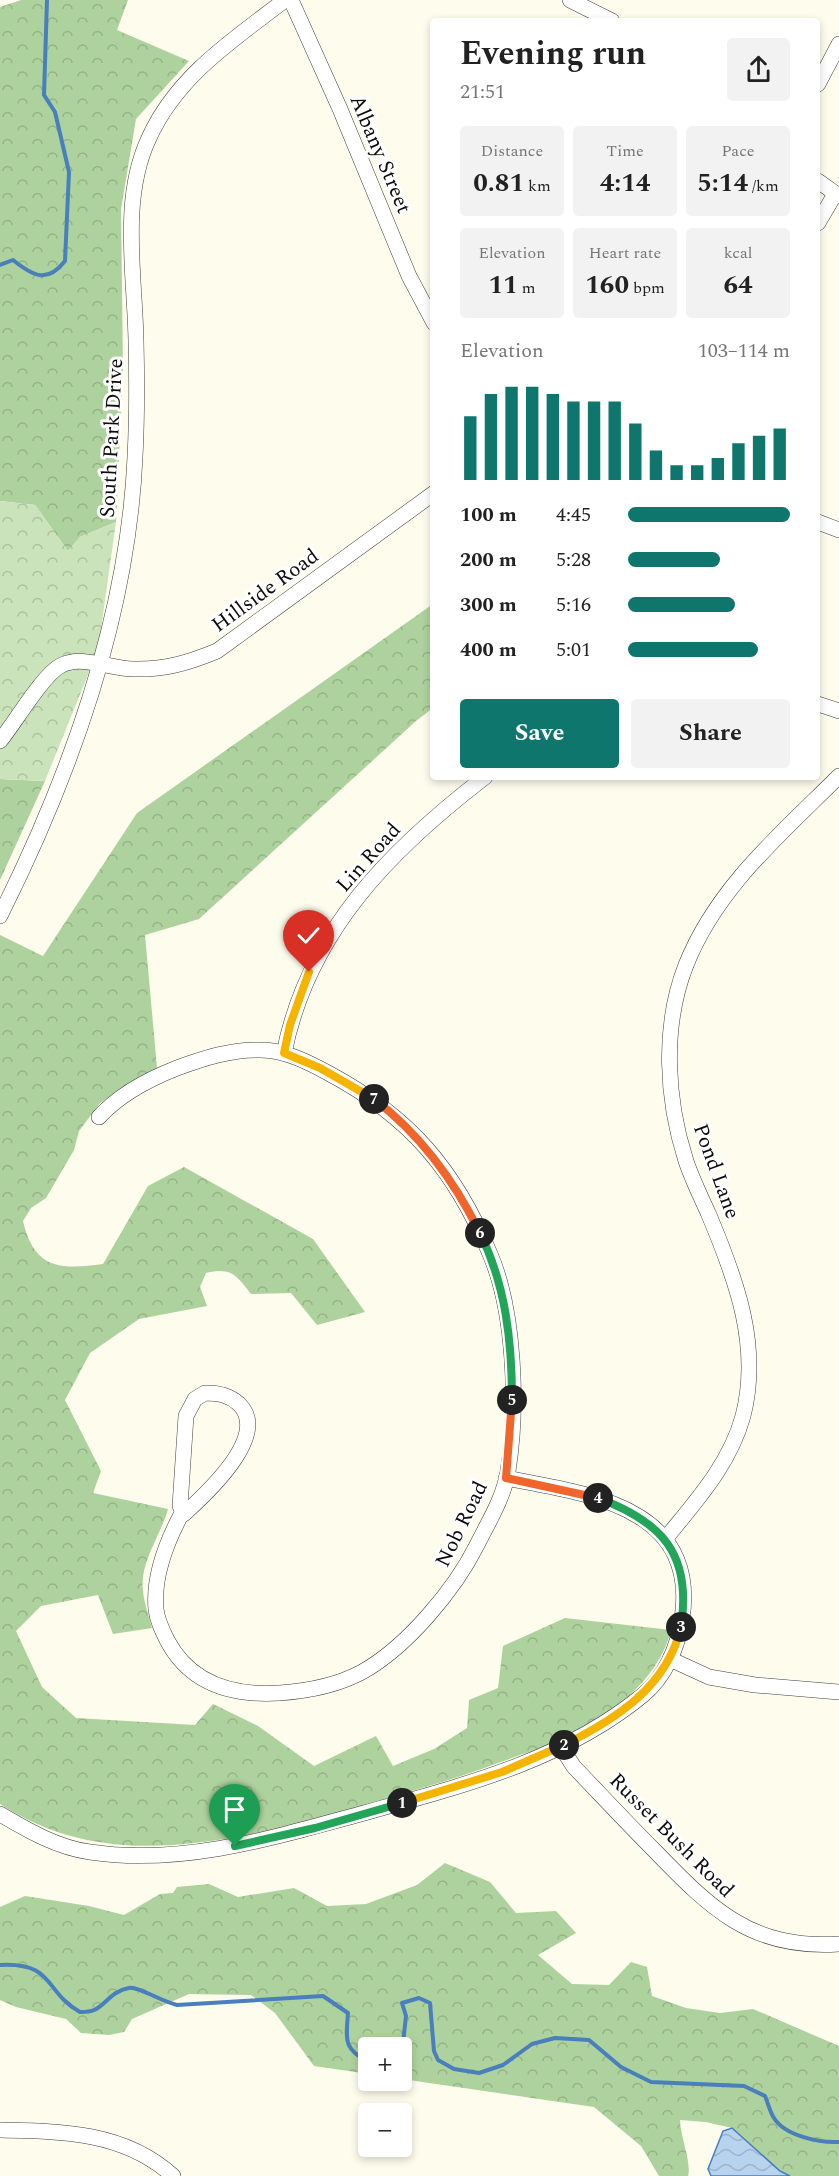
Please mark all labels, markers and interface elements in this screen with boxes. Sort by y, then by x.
text: Evening run [460,29,646,79]
button: share [727,38,790,101]
text: 21:51 [460,77,505,107]
street label: Albany Street [341,90,419,219]
text: Distance [481,139,543,163]
text: Time [606,139,644,163]
text: Pace [721,139,755,163]
text: 0.81 [473,163,524,203]
text: 4:14 [600,163,650,203]
text: 5:14 [697,163,748,203]
text: km [524,174,551,198]
text: /km [748,174,779,198]
text: Elevation [478,241,546,265]
text: Heart rate [589,241,661,265]
text: kcal [724,241,752,265]
text: 11 [489,265,518,305]
text: 160 [585,265,629,305]
text: 64 [723,265,753,305]
text: m [518,276,535,300]
text: bpm [629,276,665,300]
text: Elevation [460,336,544,366]
text: 103–114 m [698,336,790,366]
street label: South Park Drive [92,358,132,519]
text: 100 m [460,500,517,530]
text: 4:45 [556,500,591,530]
street label: Hillside Road [205,541,326,641]
text: 200 m [460,545,517,575]
text: 5:28 [556,545,591,575]
text: 300 m [460,590,517,620]
text: 5:16 [556,590,591,620]
text: 400 m [460,635,517,665]
text: 5:01 [556,635,591,665]
button: Save [460,699,619,768]
button: Share [631,699,790,768]
street label: Lin Road [329,816,409,900]
pin [283,910,334,972]
icon: check [292,919,325,952]
pin: 7 [359,1084,389,1114]
text: 7 [370,1087,378,1111]
street label: Pond Lane [684,1119,748,1224]
pin: 6 [465,1218,495,1248]
text: 6 [476,1221,484,1245]
pin: 5 [497,1385,527,1415]
text: 5 [508,1388,516,1412]
street label: Nob Road [427,1476,497,1573]
pin: 4 [583,1483,613,1513]
text: 4 [594,1486,602,1510]
pin: 3 [666,1612,696,1642]
text: 3 [677,1615,685,1639]
pin: 2 [549,1730,579,1760]
text: 2 [560,1733,568,1757]
street label: Russet Bush Road [601,1766,741,1906]
pin [209,1784,260,1846]
pin: 1 [387,1788,417,1818]
text: 1 [398,1791,406,1815]
icon: arrive [218,1793,251,1826]
map controls [358,2037,412,2157]
button: + [358,2037,412,2091]
button: − [358,2103,412,2157]

